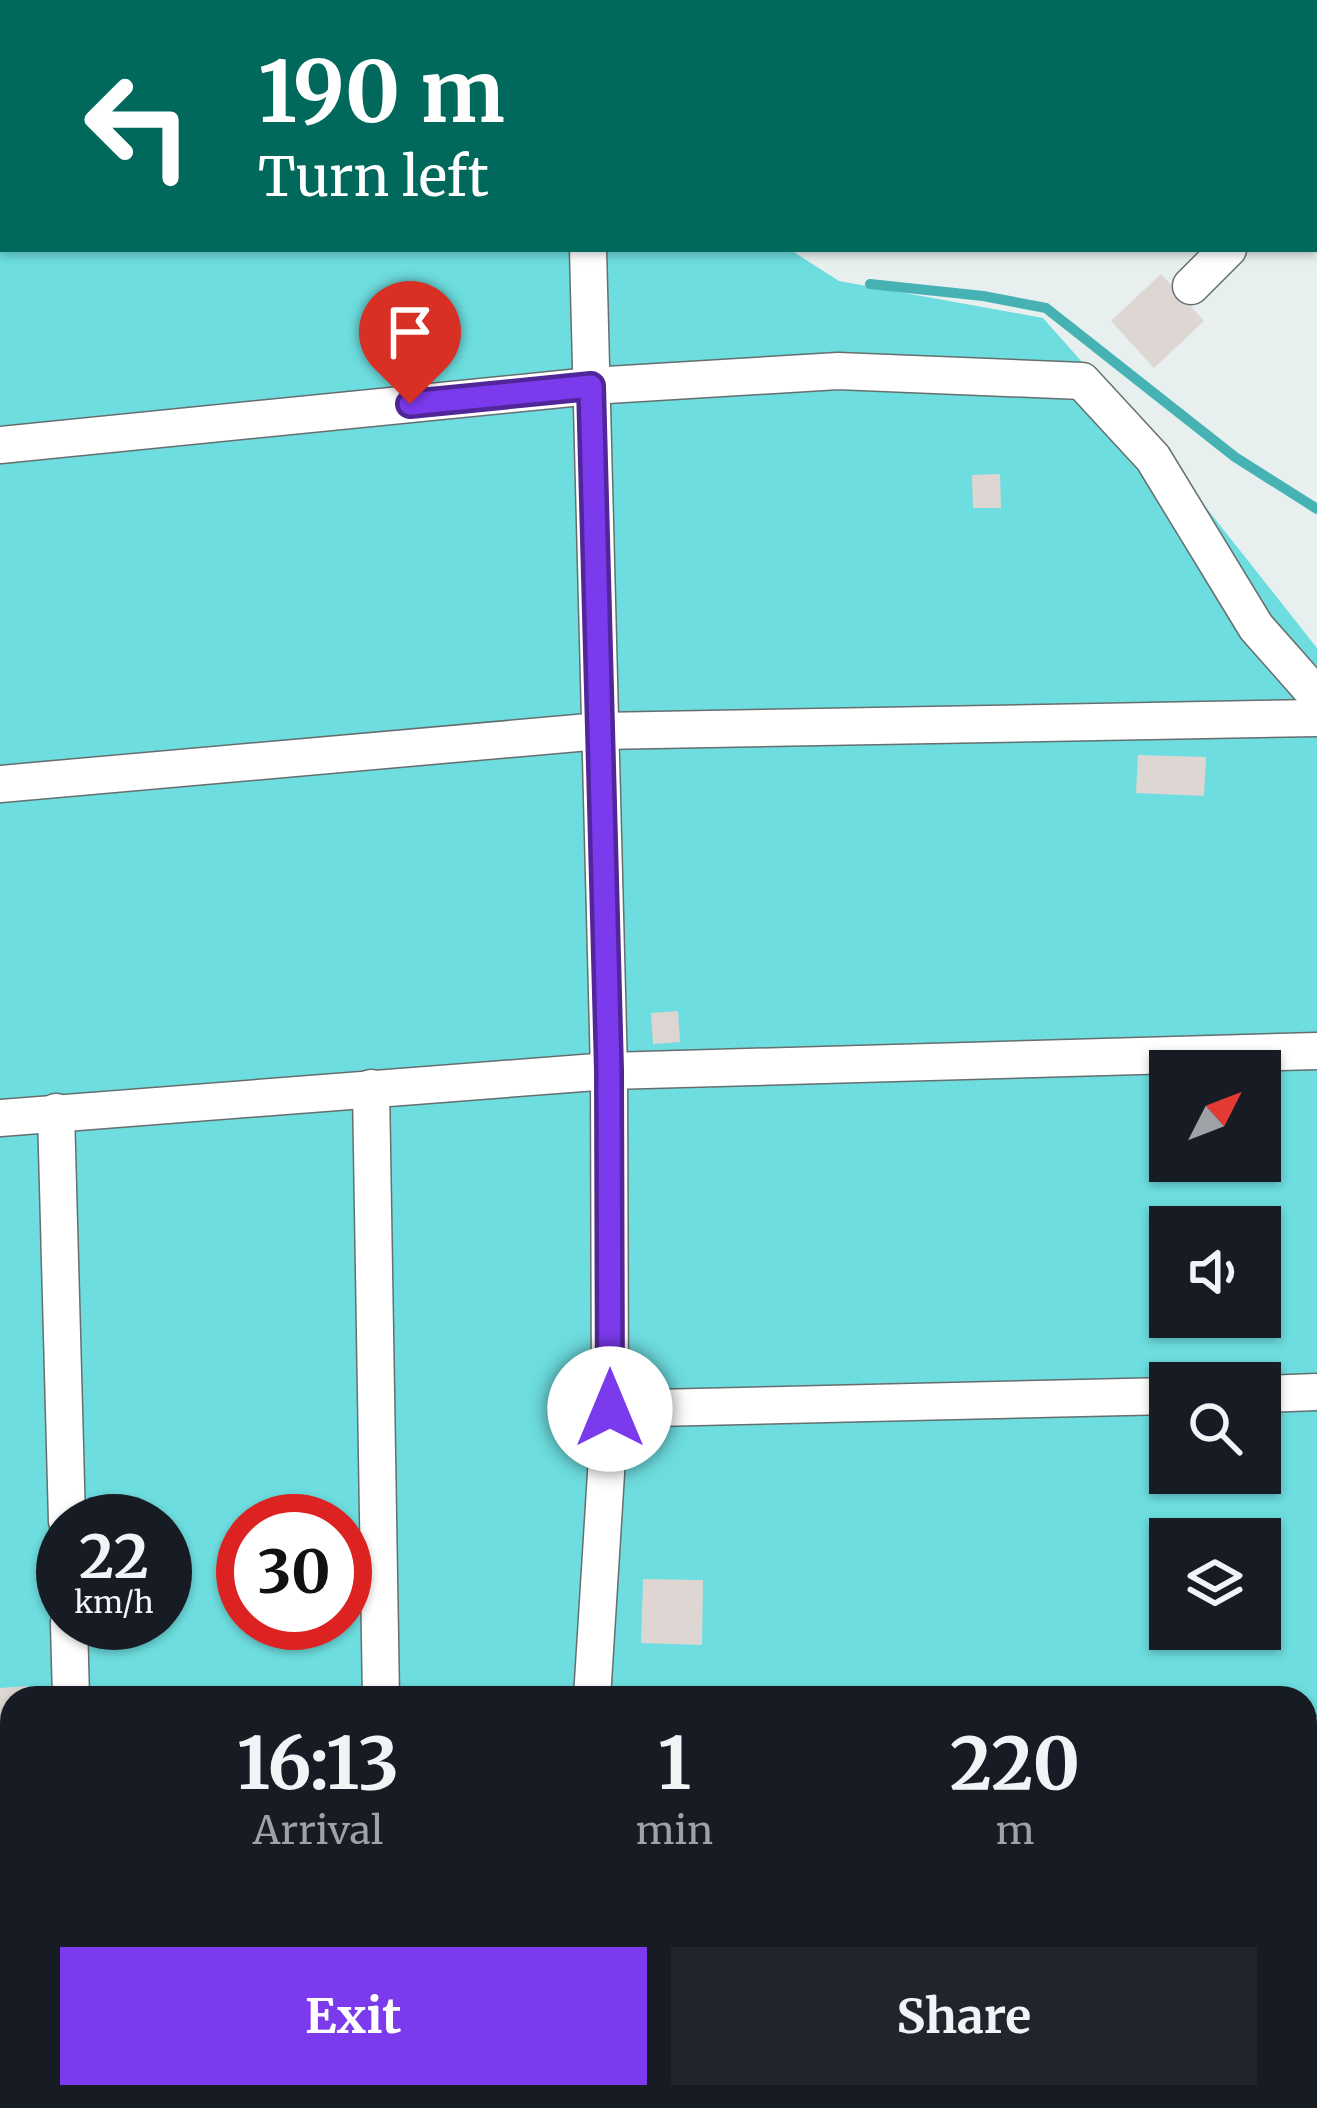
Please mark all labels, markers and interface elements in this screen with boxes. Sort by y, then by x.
text: 190 m [258,39,505,145]
icon: left [60,48,216,204]
text: Turn left [258,143,489,211]
pin [359,281,461,404]
icon: arrive [377,299,443,365]
north arrow [1149,1050,1281,1182]
map controls [1149,1050,1281,1650]
button: sound [1149,1206,1281,1338]
position arrow [547,1346,673,1472]
button: search [1149,1362,1281,1494]
speed limit sign: 30 [216,1494,372,1650]
button: layers [1149,1518,1281,1650]
text: 22 [79,1519,149,1594]
text: km/h [74,1583,154,1621]
text: 16:13 [237,1718,399,1809]
text: 1 [658,1718,691,1809]
text: 220 [950,1718,1080,1809]
text: Arrival [253,1806,383,1855]
text: min [636,1806,713,1855]
text: m [996,1806,1034,1855]
button: Exit [60,1947,647,2085]
button: Share [671,1947,1257,2085]

